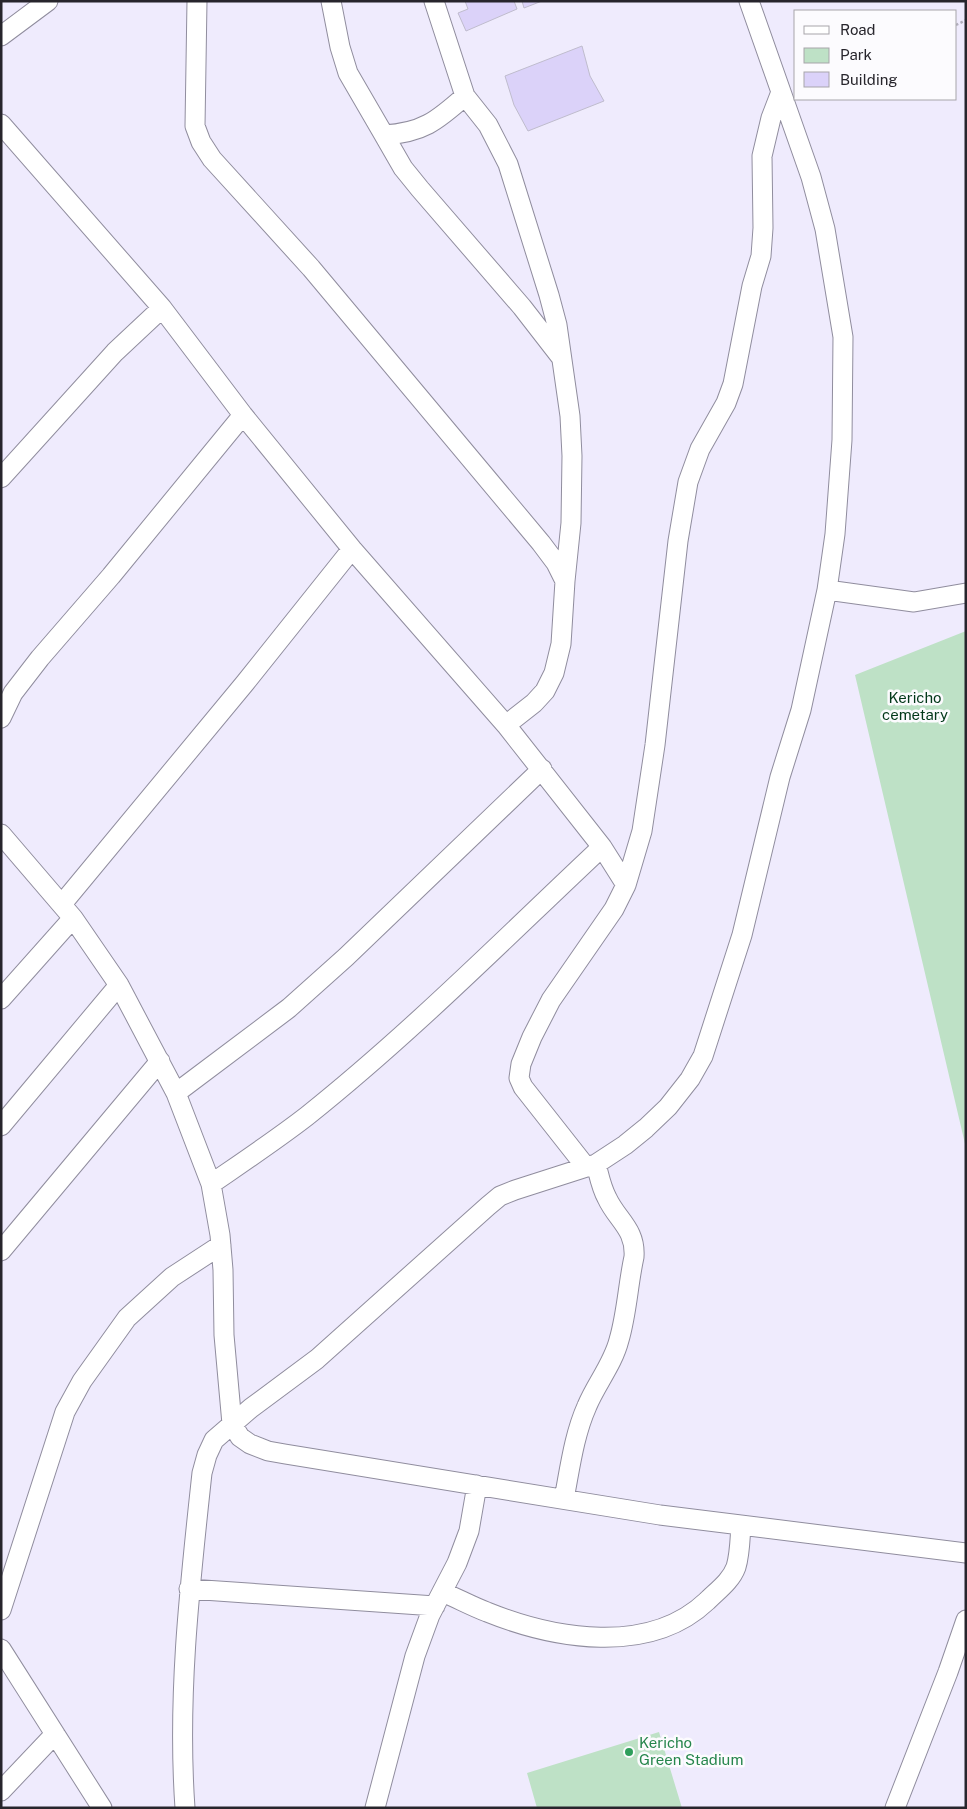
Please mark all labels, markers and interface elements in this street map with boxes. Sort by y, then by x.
legend [794,10,957,100]
text: Road [840,21,876,38]
text: Park [840,46,872,63]
text: Building [840,71,898,88]
park label: Kericho cemetary [882,689,948,723]
place label: Kericho Green Stadium [639,1734,743,1768]
marker: Kericho Green Stadium [623,1746,635,1758]

